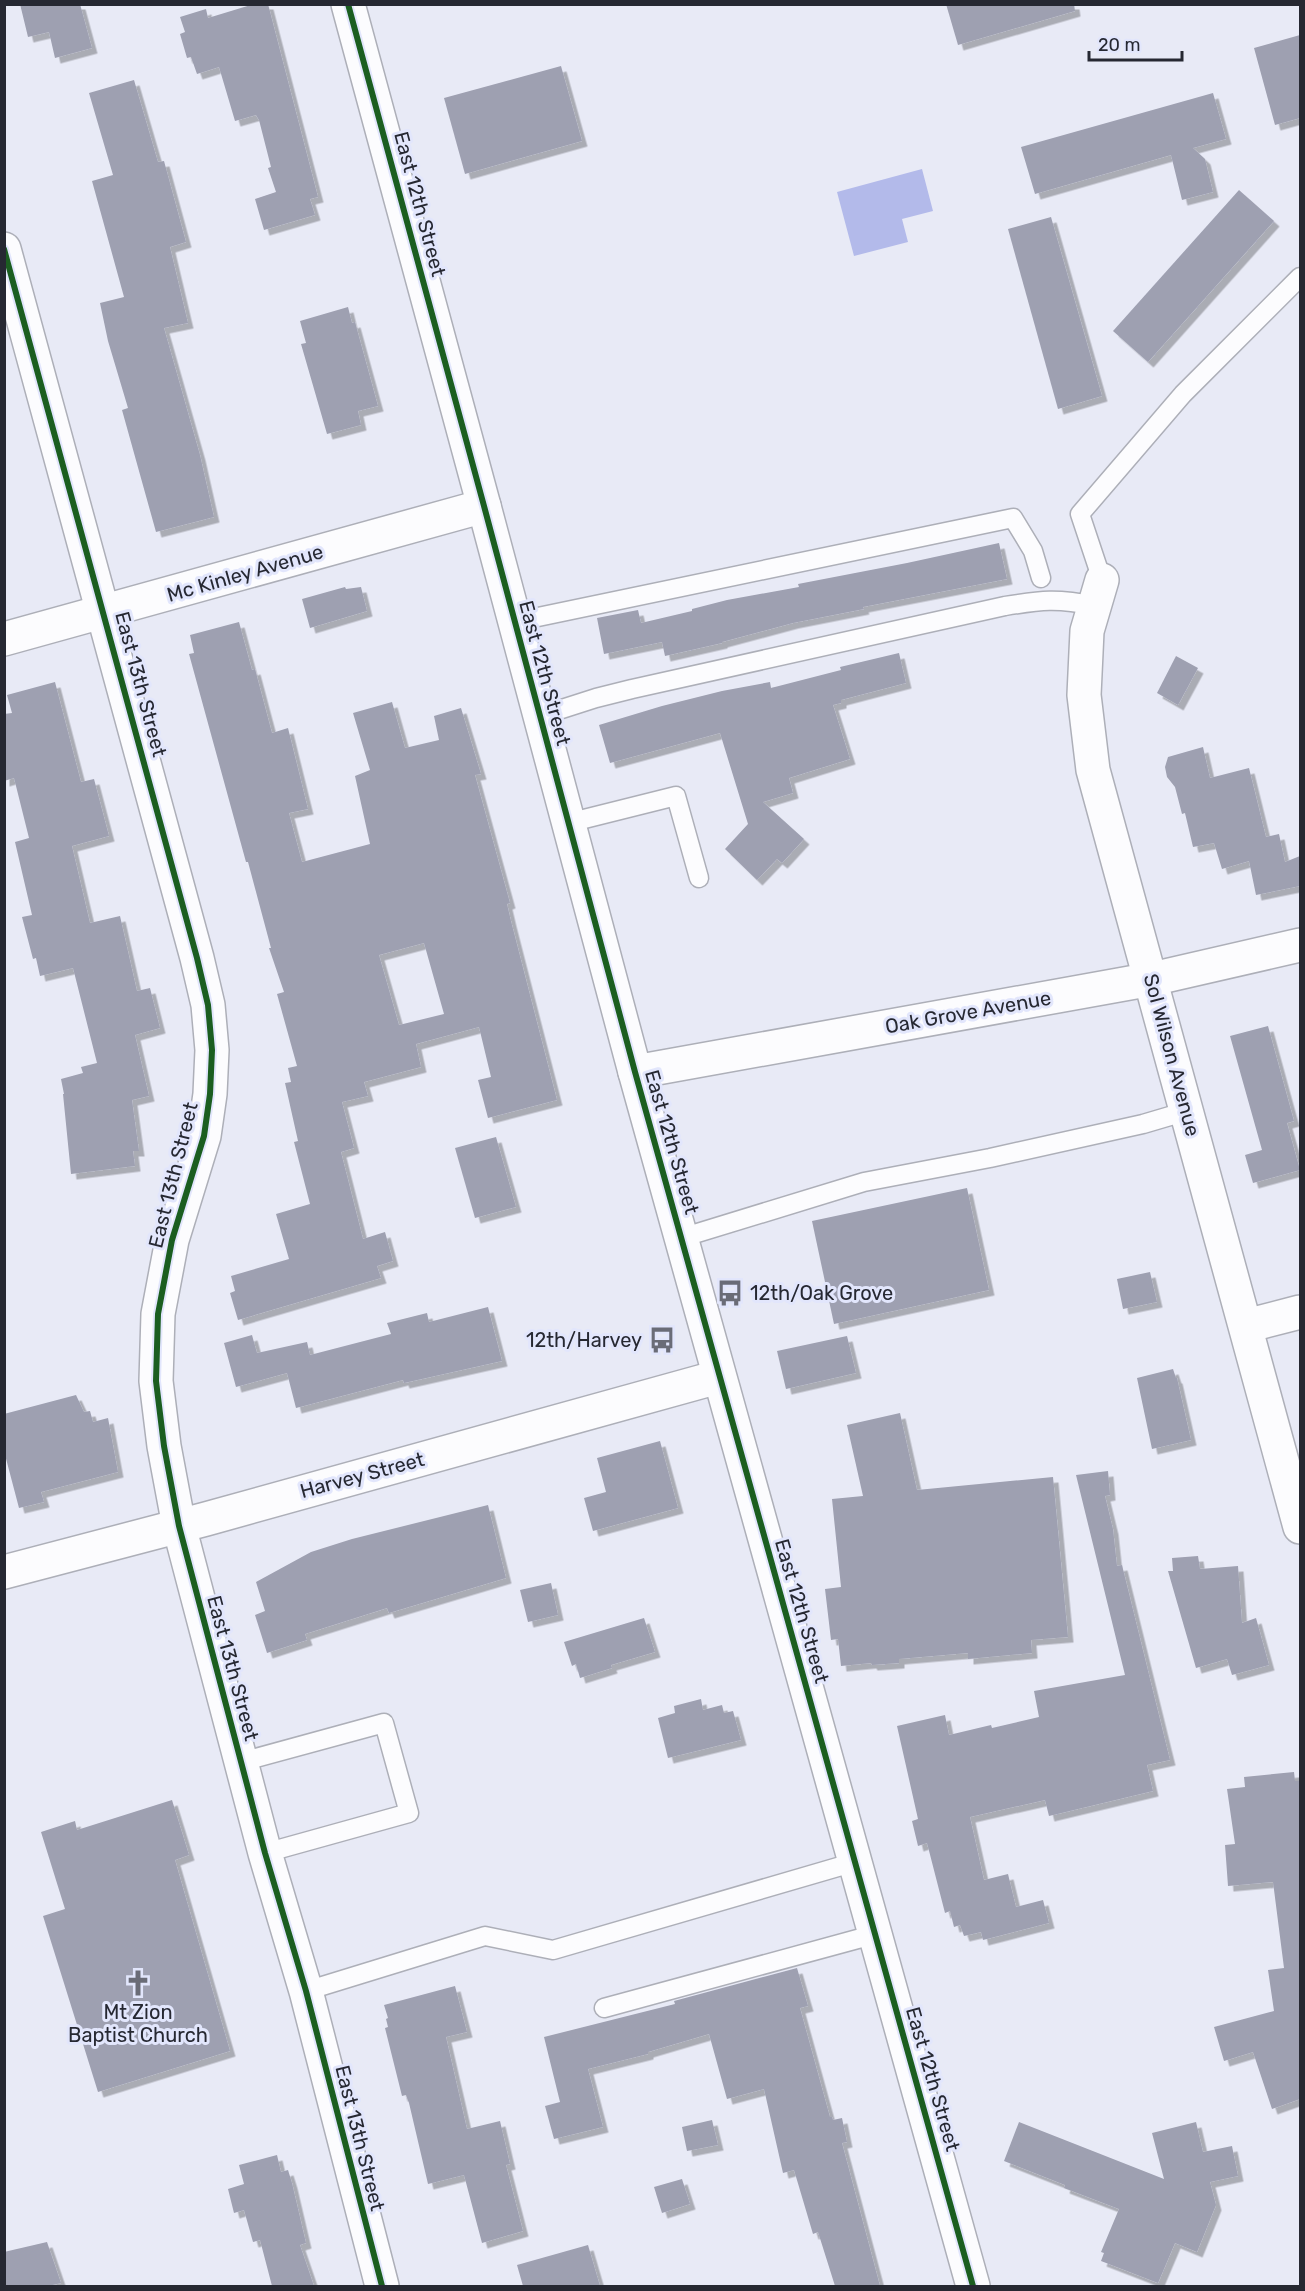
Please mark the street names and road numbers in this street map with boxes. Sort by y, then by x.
street label: East 12th Street [389,129,451,279]
street label: Mc Kinley Avenue [164,539,326,607]
street label: East 12th Street [514,598,576,748]
street label: East 13th Street [110,609,172,759]
street label: Sol Wilson Avenue [1139,971,1205,1139]
street label: Oak Grove Avenue [883,986,1053,1038]
street label: East 12th Street [640,1067,704,1217]
street label: East 13th Street [143,1099,203,1250]
street label: Harvey Street [297,1447,427,1503]
street label: East 12th Street [770,1536,834,1686]
street label: East 13th Street [202,1593,264,1743]
street label: East 12th Street [901,2004,965,2154]
street label: East 13th Street [330,2063,390,2214]

